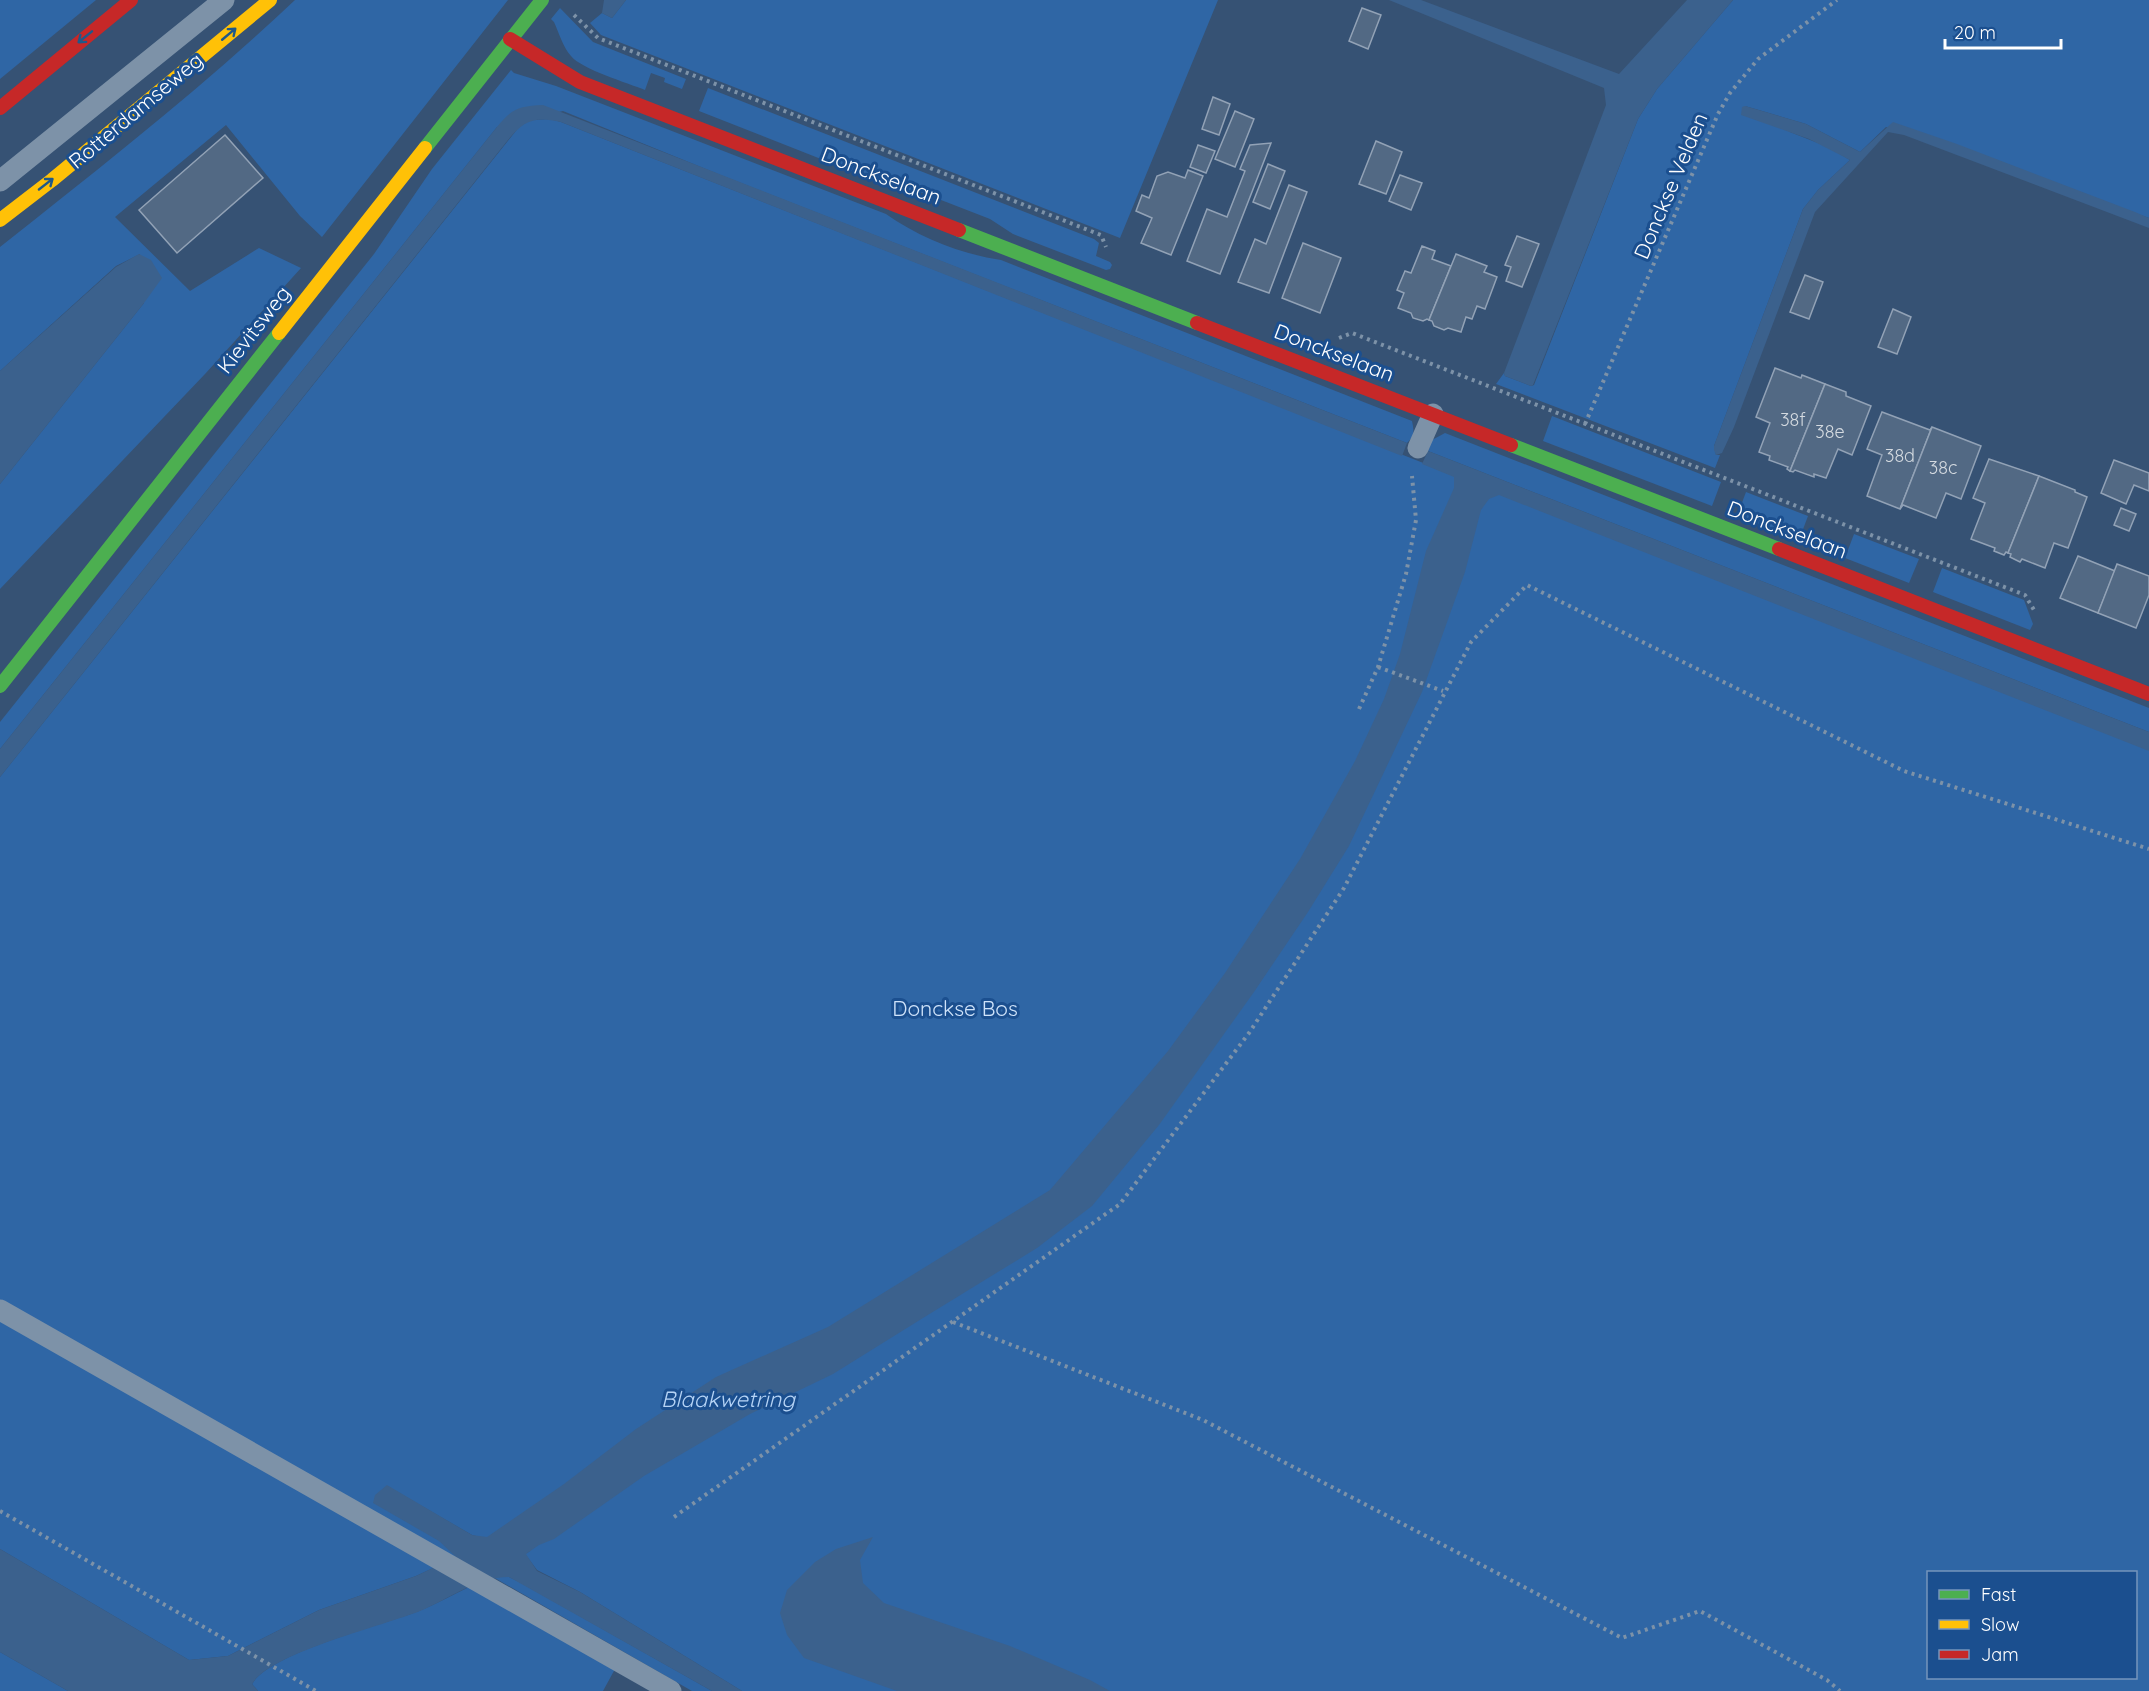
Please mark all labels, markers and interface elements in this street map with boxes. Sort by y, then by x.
scale bar [1945,12,2060,50]
text: 20 m [1954,21,1996,44]
one-way arrow [221,27,237,40]
one-way arrow [78,31,94,44]
street label: Rotterdamseweg [63,47,208,174]
street label: Donckse Velden [1628,109,1713,263]
street label: Donckselaan [818,140,945,210]
one-way arrow [38,178,54,191]
street label: Kievitsweg [211,280,295,378]
street label: Donckselaan [1271,317,1398,387]
house number: 38f [1780,408,1806,431]
house number: 38e [1815,420,1845,443]
house number: 38d [1885,444,1915,467]
house number: 38c [1929,456,1957,479]
street label: Donckselaan [1724,494,1851,564]
park label: Donckse Bos [892,995,1018,1021]
water label: Blaakwetring [661,1385,796,1413]
legend [1927,1571,2137,1679]
text: Fast [1981,1583,2016,1606]
text: Slow [1981,1613,2019,1636]
text: Jam [1981,1643,2019,1666]

